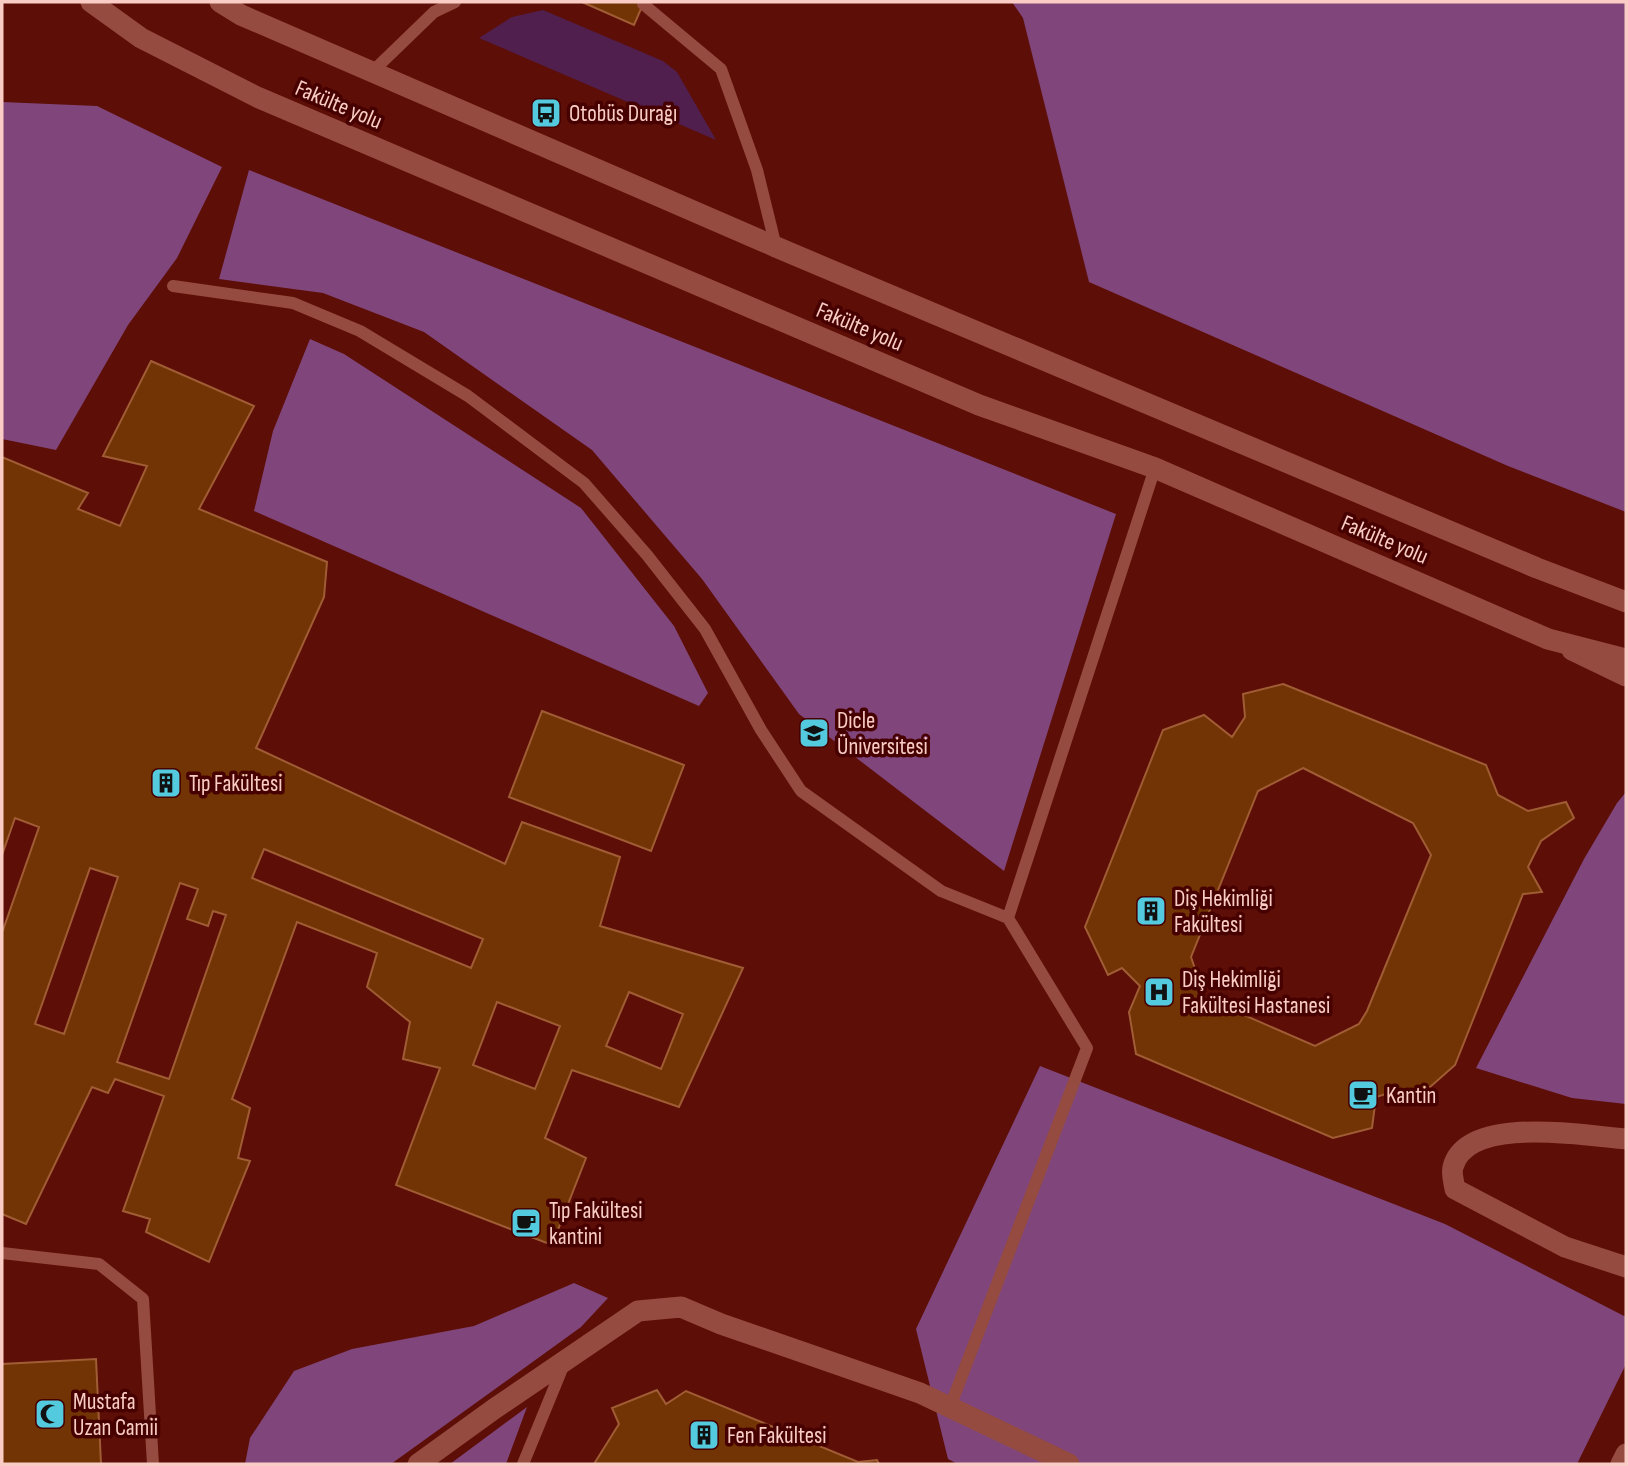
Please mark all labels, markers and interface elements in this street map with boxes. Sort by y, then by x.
street label: Fakülte yolu [291,74,386,136]
bus stop icon: Otobüs Durağı [529,96,563,130]
place label: Otobüs Durağı [569,100,677,128]
street label: Fakülte yolu [812,296,907,358]
street label: Fakülte yolu [1337,509,1432,571]
place label: Dicle Üniversitesi [837,707,928,761]
school or university icon: Dicle Üniversitesi [797,716,831,750]
building icon: Tıp Fakültesi [149,766,183,800]
place label: Tıp Fakültesi [189,770,283,798]
place label: Diş Hekimliği Fakültesi [1174,885,1273,939]
building icon: Diş Hekimliği Fakültesi [1134,894,1168,928]
place label: Diş Hekimliği Fakültesi Hastanesi [1182,966,1330,1020]
hospital icon: Diş Hekimliği Fakültesi Hastanesi [1142,975,1176,1009]
cafe icon: Kantin [1346,1078,1380,1112]
place label: Kantin [1386,1082,1436,1110]
place label: Tıp Fakültesi kantini [549,1197,643,1251]
cafe icon: Tıp Fakültesi kantini [509,1206,543,1240]
place label: Mustafa Uzan Camii [73,1388,158,1442]
mosque icon: Mustafa Uzan Camii [33,1397,67,1431]
building icon: Fen Fakültesi [687,1418,721,1452]
place label: Fen Fakültesi [727,1422,827,1450]

